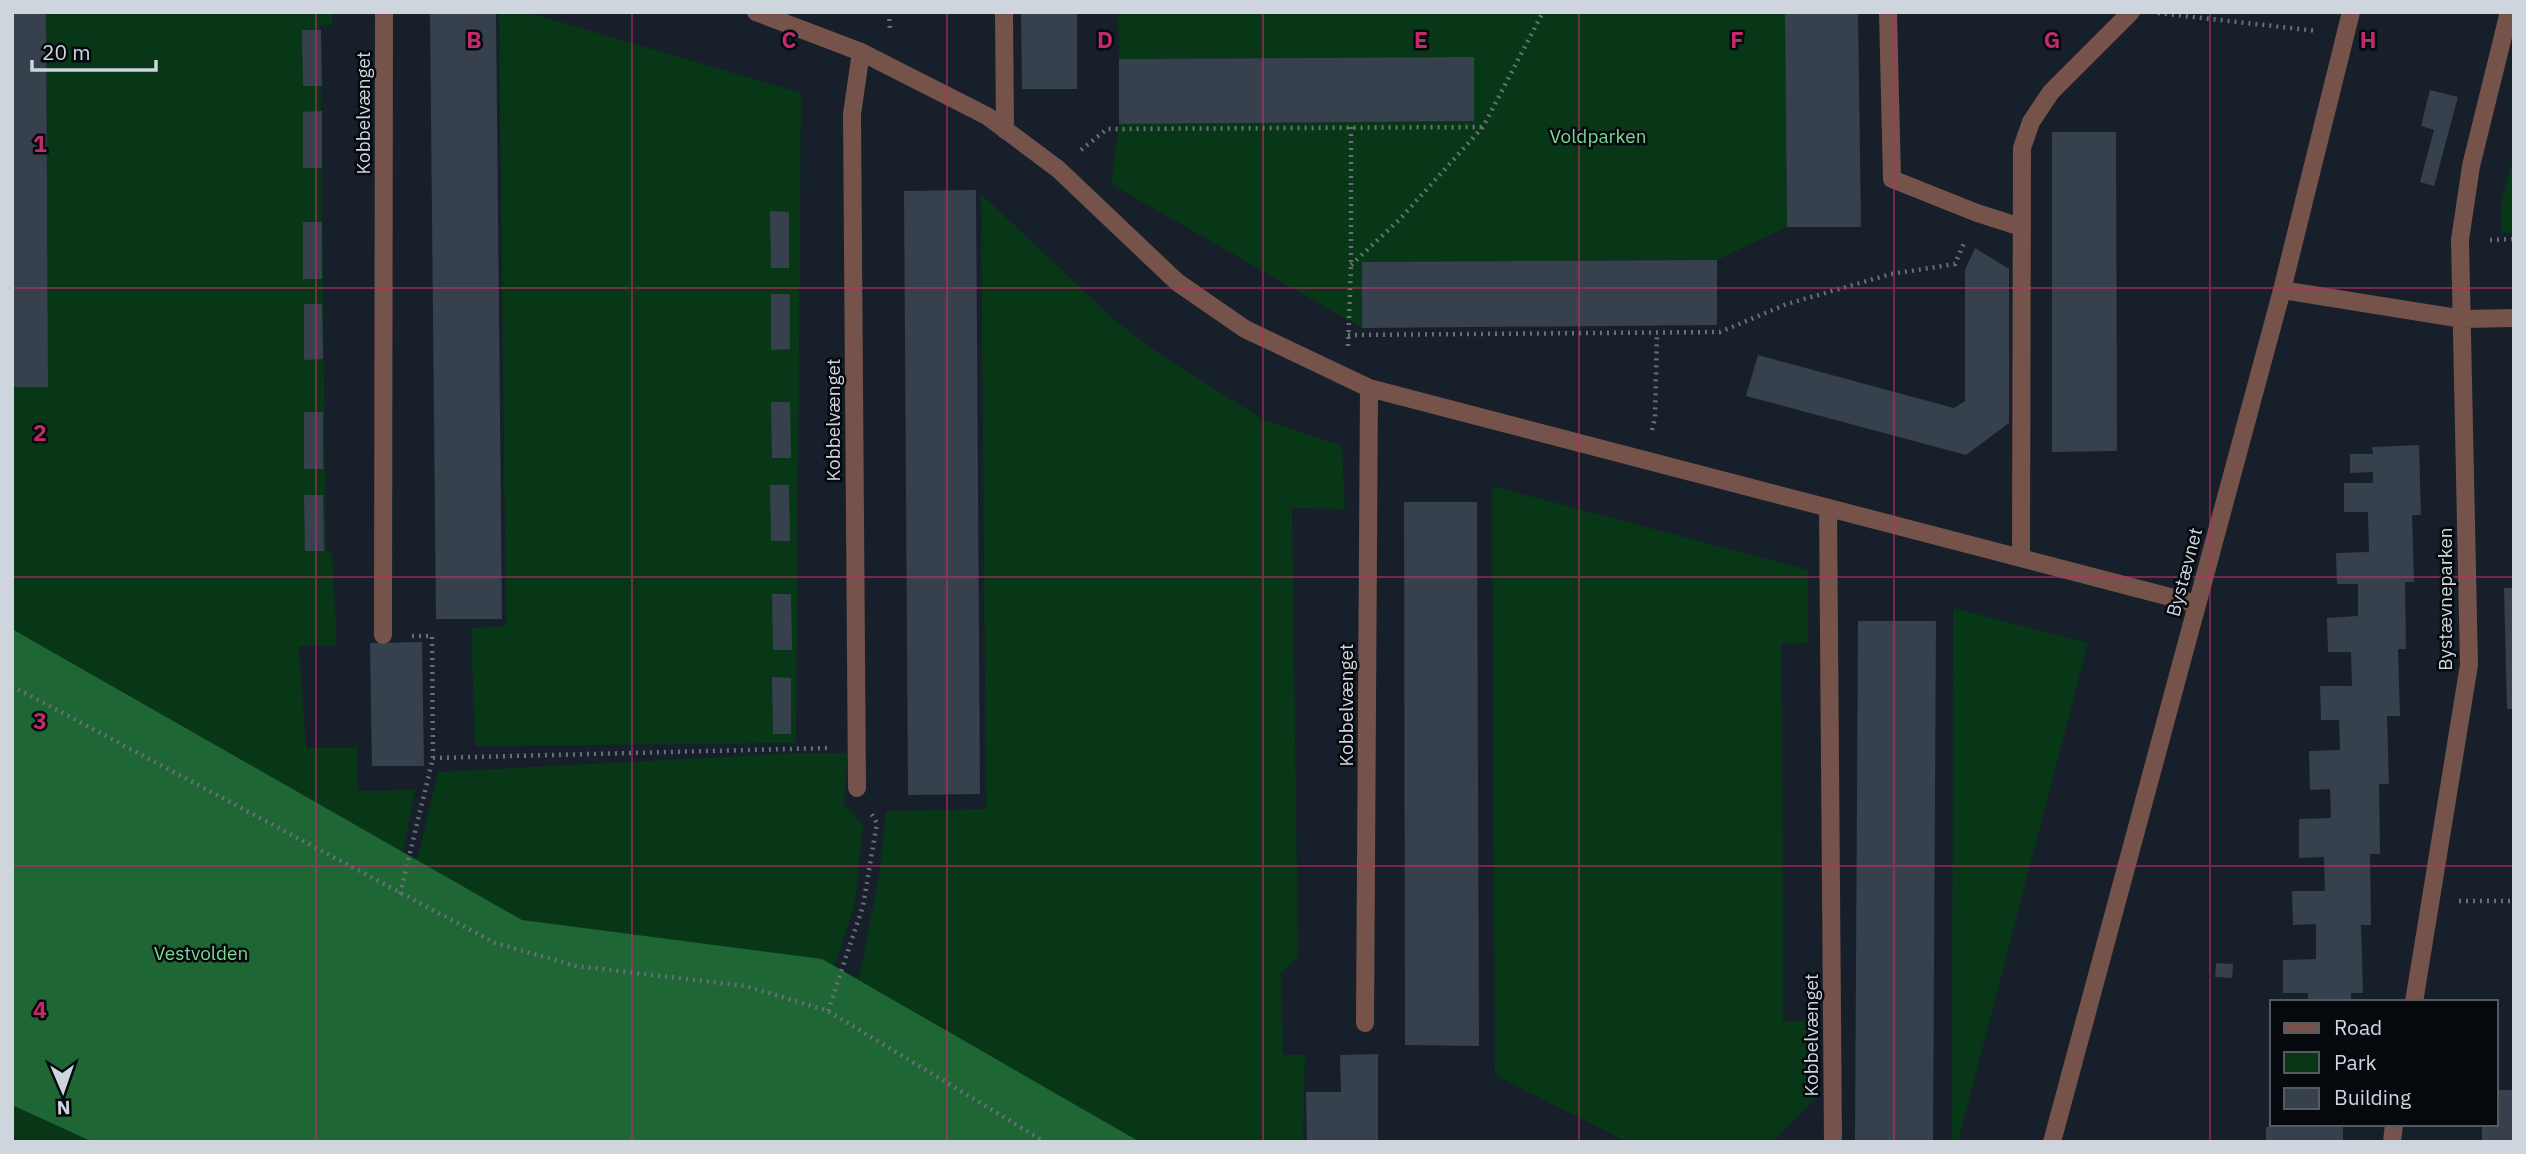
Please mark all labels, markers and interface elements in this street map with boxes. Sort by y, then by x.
text: B [466,24,482,54]
text: C [782,24,797,54]
text: D [1097,24,1113,54]
text: E [1414,24,1428,54]
text: F [1730,24,1744,54]
text: G [2044,24,2060,54]
text: H [2360,24,2376,54]
scale bar [32,28,156,72]
text: 20 m [42,38,91,66]
street label: Kobbelvænget [351,51,375,175]
park label: Voldparken [1550,124,1646,148]
text: 1 [33,128,47,158]
street label: Kobbelvænget [821,358,845,482]
text: 2 [33,417,47,447]
street label: Bystævnet [2161,525,2207,619]
street label: Bystævneparken [2433,527,2457,671]
street label: Kobbelvænget [1334,643,1358,767]
text: 3 [33,705,47,735]
park label: Vestvolden [154,941,248,965]
street label: Kobbelvænget [1799,973,1823,1097]
text: 4 [33,994,47,1024]
legend [2270,1000,2498,1126]
text: Road [2334,1013,2382,1041]
text: Park [2334,1048,2377,1076]
north arrow [28,1056,98,1126]
text: Building [2334,1083,2411,1111]
text: N [56,1096,71,1120]

